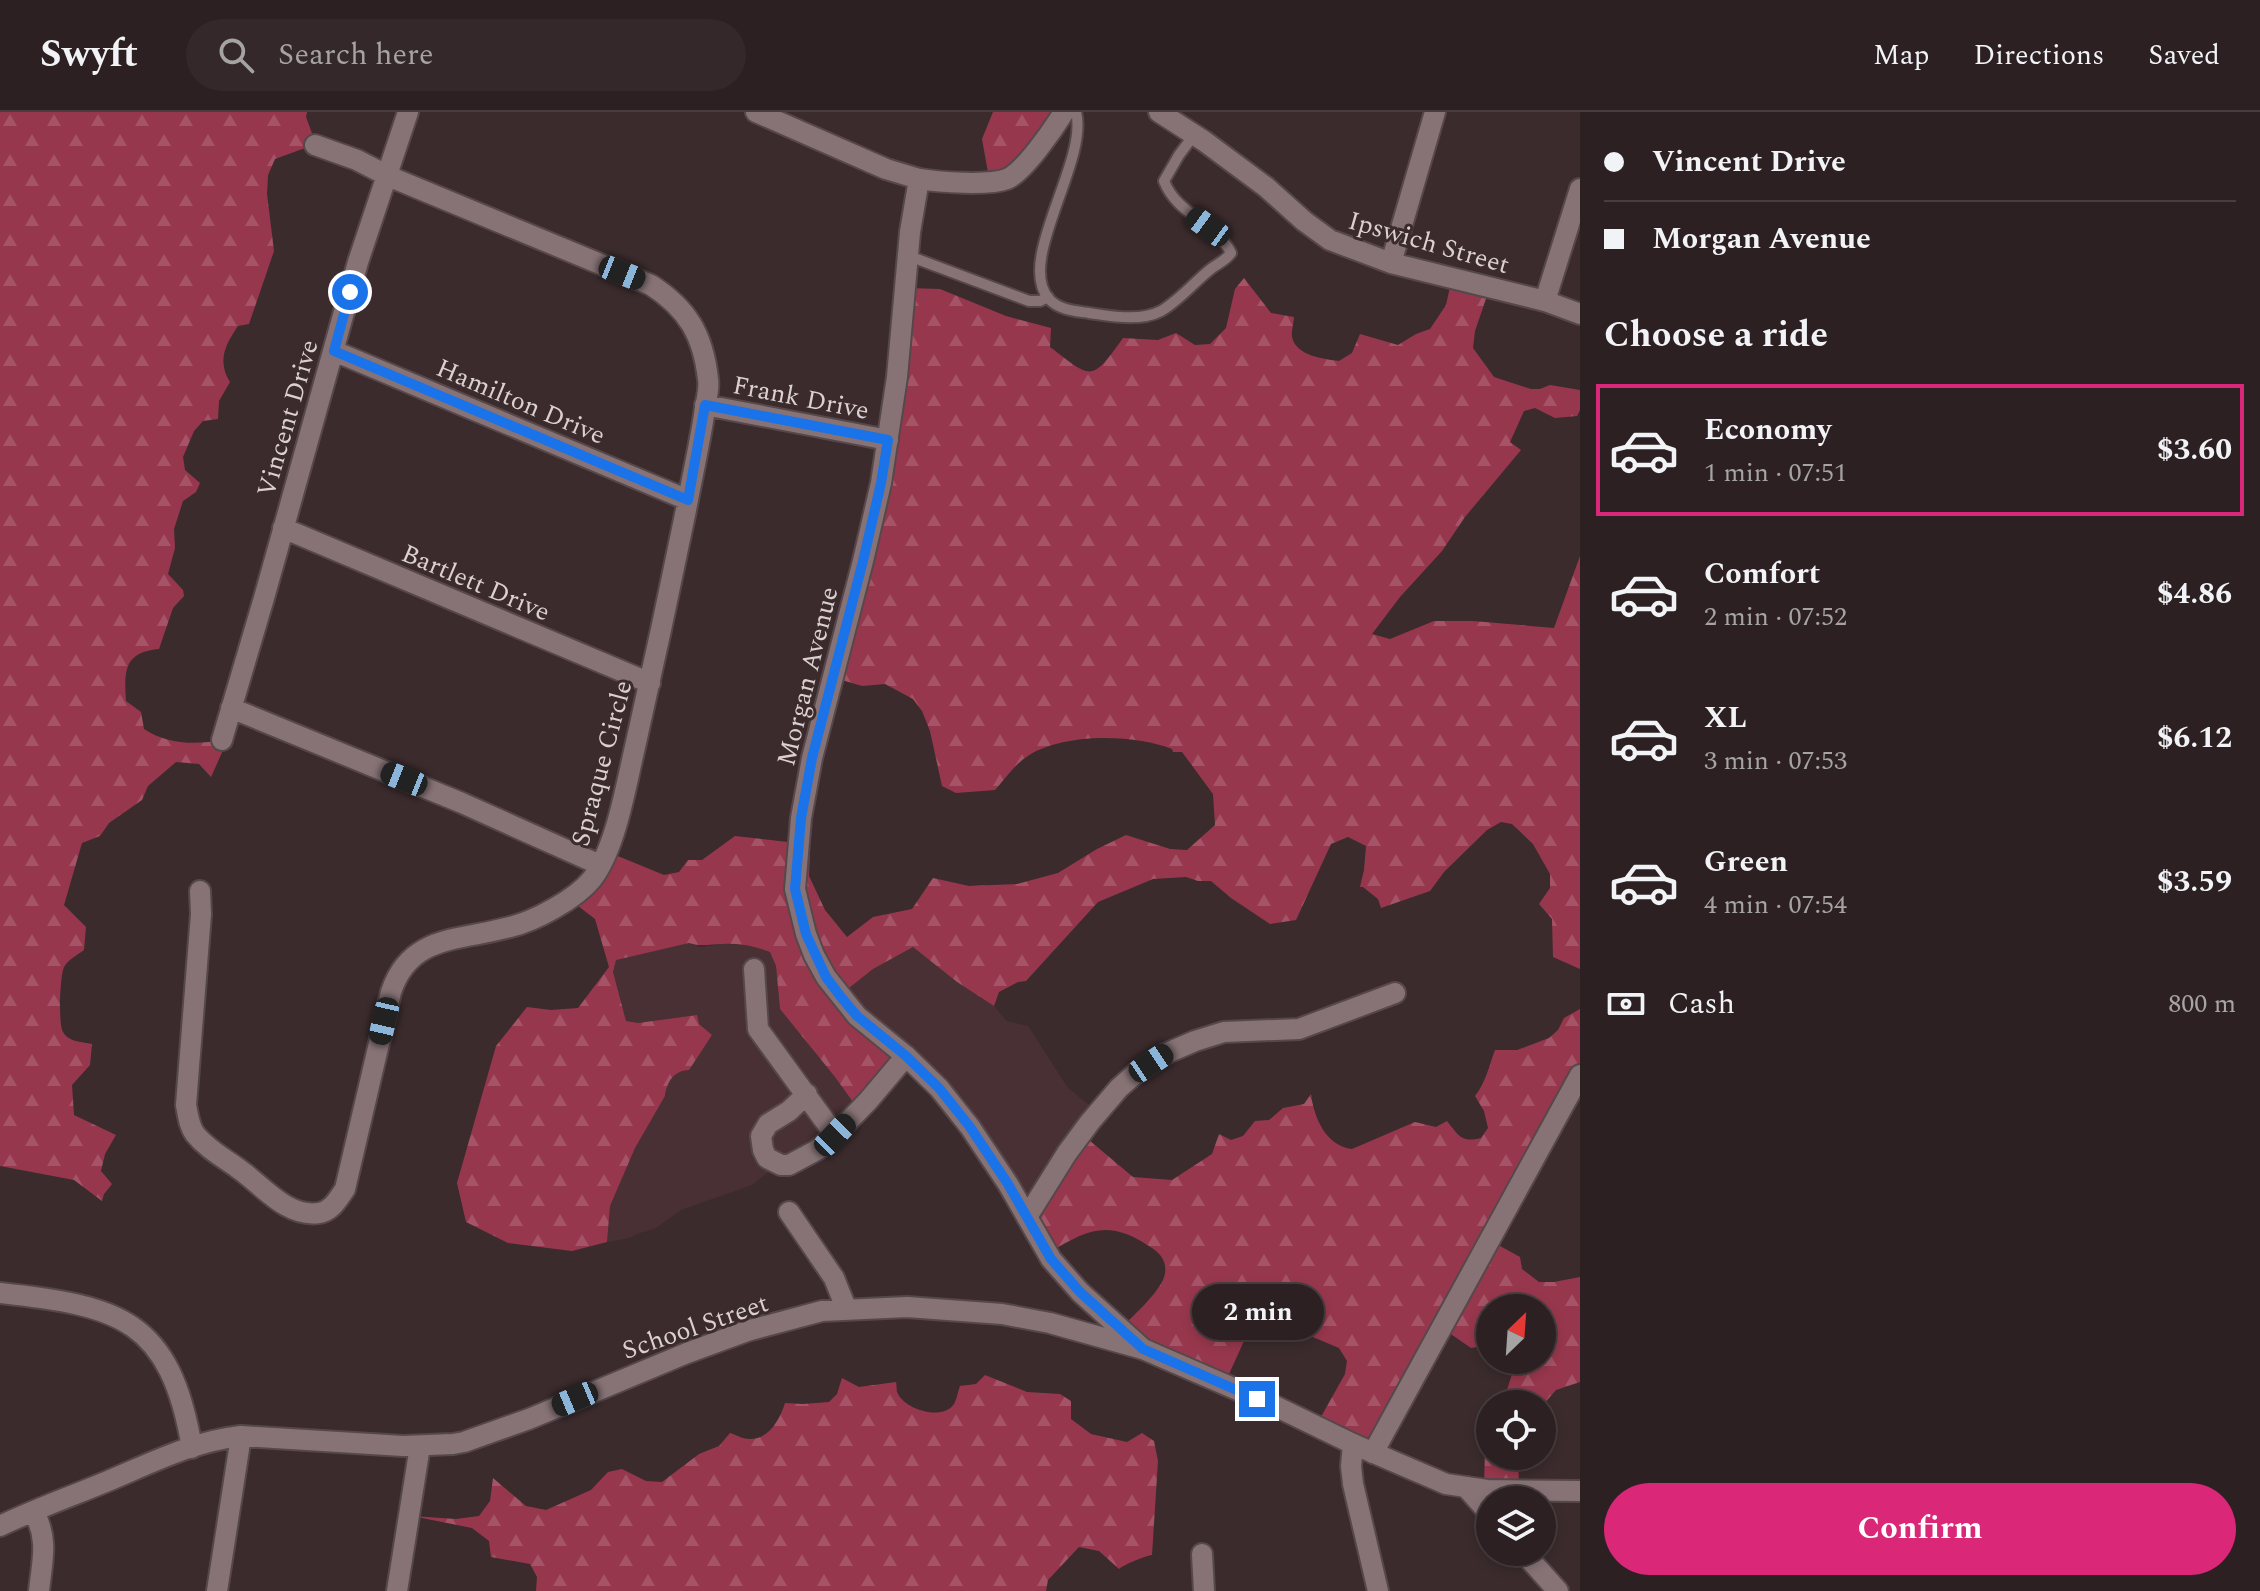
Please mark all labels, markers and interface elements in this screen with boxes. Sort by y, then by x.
search box [186,19,746,91]
text: Swyft [40,26,138,84]
text: Search here [278,32,433,78]
icon: search [214,33,258,77]
text: Map [1873,34,1930,77]
text: Directions [1974,34,2104,77]
text: Saved [2148,34,2220,77]
text: Vincent Drive [1652,139,1846,185]
street label: Ipswich Street [1343,201,1514,285]
car [1182,203,1234,251]
text: Morgan Avenue [1652,216,1871,262]
car [595,253,649,293]
route start [332,274,368,310]
text: Choose a ride [1604,308,1828,363]
street label: Vincent Drive [246,335,330,502]
street label: Hamilton Drive [430,348,611,456]
street label: Frank Drive [729,365,873,431]
text: Economy [1704,407,1831,453]
icon: car [1608,414,1680,486]
text: $3.60 [2157,427,2232,473]
text: 1 min · 07:51 [1704,453,1847,493]
street label: Bartlett Drive [395,534,556,632]
text: Comfort [1704,551,1820,597]
icon: car [1608,558,1680,630]
text: $4.86 [2157,571,2232,617]
street label: Morgan Avenue [766,582,850,770]
text: 2 min · 07:52 [1704,597,1847,637]
street label: Spraque Circle [561,676,643,851]
text: XL [1704,695,1747,741]
icon: car [1608,702,1680,774]
text: $6.12 [2157,715,2232,761]
text: 3 min · 07:53 [1704,741,1847,781]
car [377,759,431,799]
text: Green [1704,839,1788,885]
icon: car [1608,846,1680,918]
text: $3.59 [2157,859,2232,905]
text: 4 min · 07:54 [1704,885,1847,925]
text: Cash [1668,981,1735,1027]
icon: cash [1604,982,1648,1026]
text: 800 m [2168,984,2236,1024]
car [367,995,401,1047]
car [1124,1040,1178,1086]
car [810,1109,860,1161]
street label: School Street [617,1283,774,1371]
callout: 2 min [1191,1283,1323,1339]
text: 2 min [1223,1292,1293,1332]
north arrow [1476,1294,1556,1374]
map controls [1476,1294,1556,1566]
car [548,1379,602,1419]
route end [1239,1381,1275,1417]
button: locate [1476,1390,1556,1470]
button: Confirm [1604,1483,2236,1575]
button: layers [1476,1486,1556,1566]

